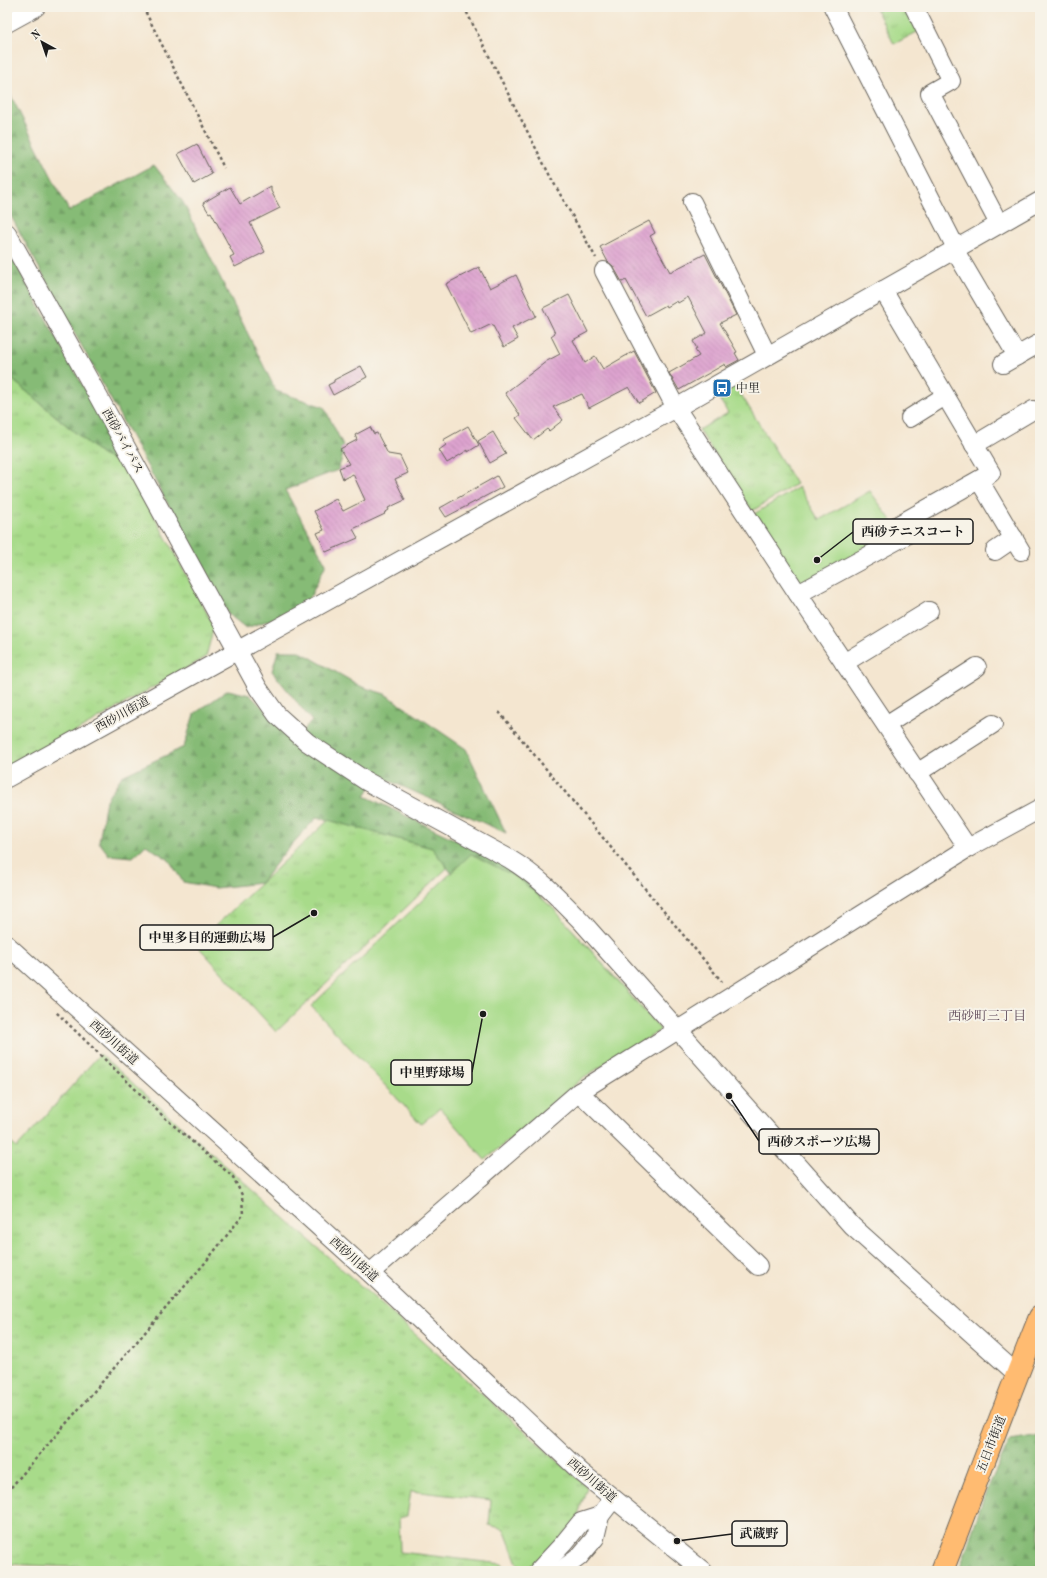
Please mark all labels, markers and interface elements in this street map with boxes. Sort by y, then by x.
north arrow [22,22,62,62]
text: N [30,28,44,42]
bus stop icon: 中里 [711,377,733,399]
place label: 中里 [736,381,760,395]
street label: 西砂バイパス [99,407,146,476]
callout: 西砂テニスコート [853,519,973,544]
text: 西砂テニスコート [861,525,965,539]
street label: 西砂川街道 [92,693,152,735]
callout: 中里多目的運動広場 [140,925,273,950]
text: 中里多目的運動広場 [148,930,266,945]
district label: 西砂町三丁目 [948,1009,1026,1023]
street label: 西砂川街道 [87,1017,141,1067]
callout: 中里野球場 [391,1060,472,1085]
text: 中里野球場 [399,1065,465,1080]
callout: 西砂スポーツ広場 [759,1129,879,1154]
text: 西砂スポーツ広場 [767,1134,871,1149]
street label: 西砂川街道 [327,1234,381,1284]
street label: 五日市街道 [974,1413,1008,1475]
street label: 西砂川街道 [565,1455,619,1505]
callout: 武蔵野 [732,1521,787,1546]
text: 武蔵野 [739,1526,779,1541]

